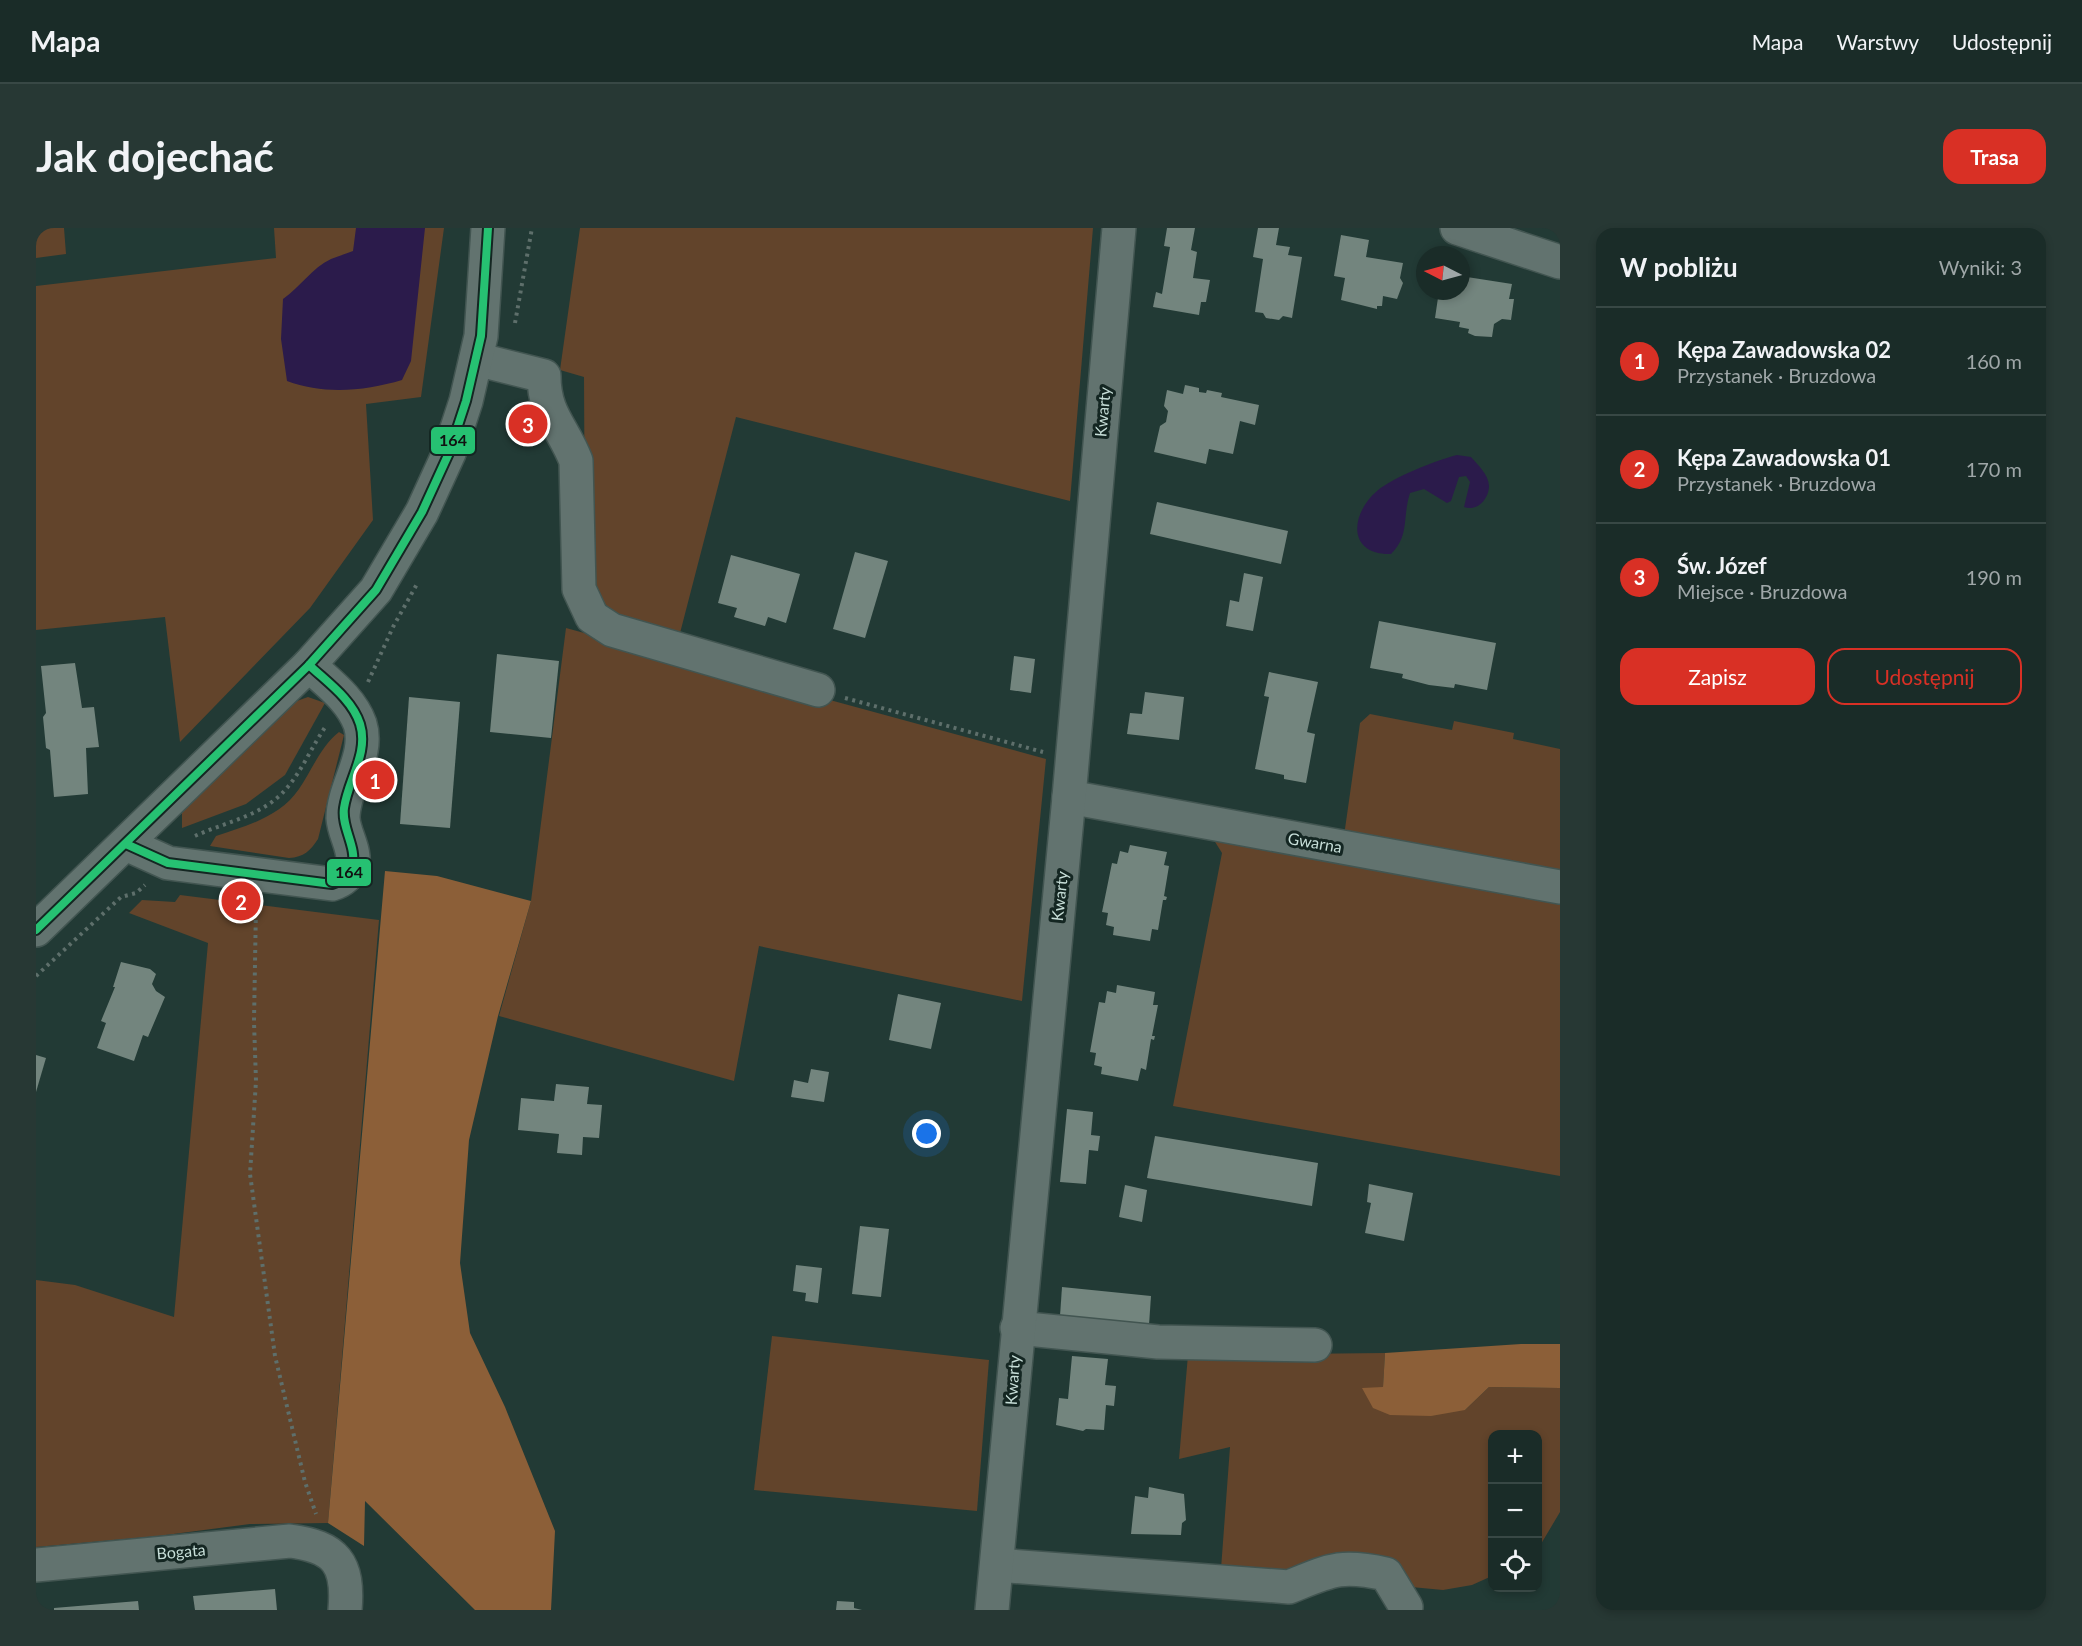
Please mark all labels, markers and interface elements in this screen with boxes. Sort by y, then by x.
text: Mapa [30,24,100,58]
text: Mapa [1752,29,1804,54]
text: Warstwy [1837,29,1919,54]
text: Udostępnij [1952,29,2052,54]
button: Trasa [1943,129,2046,184]
text: Jak dojechać [36,131,274,181]
north arrow [1416,246,1470,300]
text: W pobliżu [1620,251,1738,283]
text: Wyniki: 3 [1939,255,2022,279]
text: Kępa Zawadowska 02 [1677,336,1891,363]
text: 1 [1634,349,1645,373]
text: 160 m [1966,349,2022,373]
text: Przystanek · Bruzdowa [1677,363,1876,387]
street label: Kwarty [1090,385,1114,438]
pin: 3 [508,402,548,446]
line badge: 164 [430,426,476,455]
text: 164 [439,430,467,449]
text: Kępa Zawadowska 01 [1677,444,1891,471]
text: 2 [1634,457,1645,481]
text: 170 m [1966,457,2022,481]
text: Przystanek · Bruzdowa [1677,471,1876,495]
text: Św. Józef [1677,552,1767,579]
text: 3 [1634,565,1645,589]
text: 190 m [1966,565,2022,589]
text: Miejsce · Bruzdowa [1677,579,1848,603]
button: Zapisz [1620,648,1815,705]
button: Udostępnij [1827,648,2022,705]
pin: 1 [356,758,394,802]
street label: Gwarna [1286,828,1344,856]
line badge: 164 [326,858,372,887]
text: 164 [335,862,363,881]
street label: Kwarty [1047,869,1071,922]
pin: 2 [222,878,260,924]
your location [912,1119,941,1148]
street label: Kwarty [1001,1354,1023,1406]
map controls [1488,1430,1542,1592]
button: + [1488,1430,1542,1484]
button: − [1488,1484,1542,1538]
button: locate [1488,1538,1542,1592]
street label: Bogata [156,1539,206,1563]

